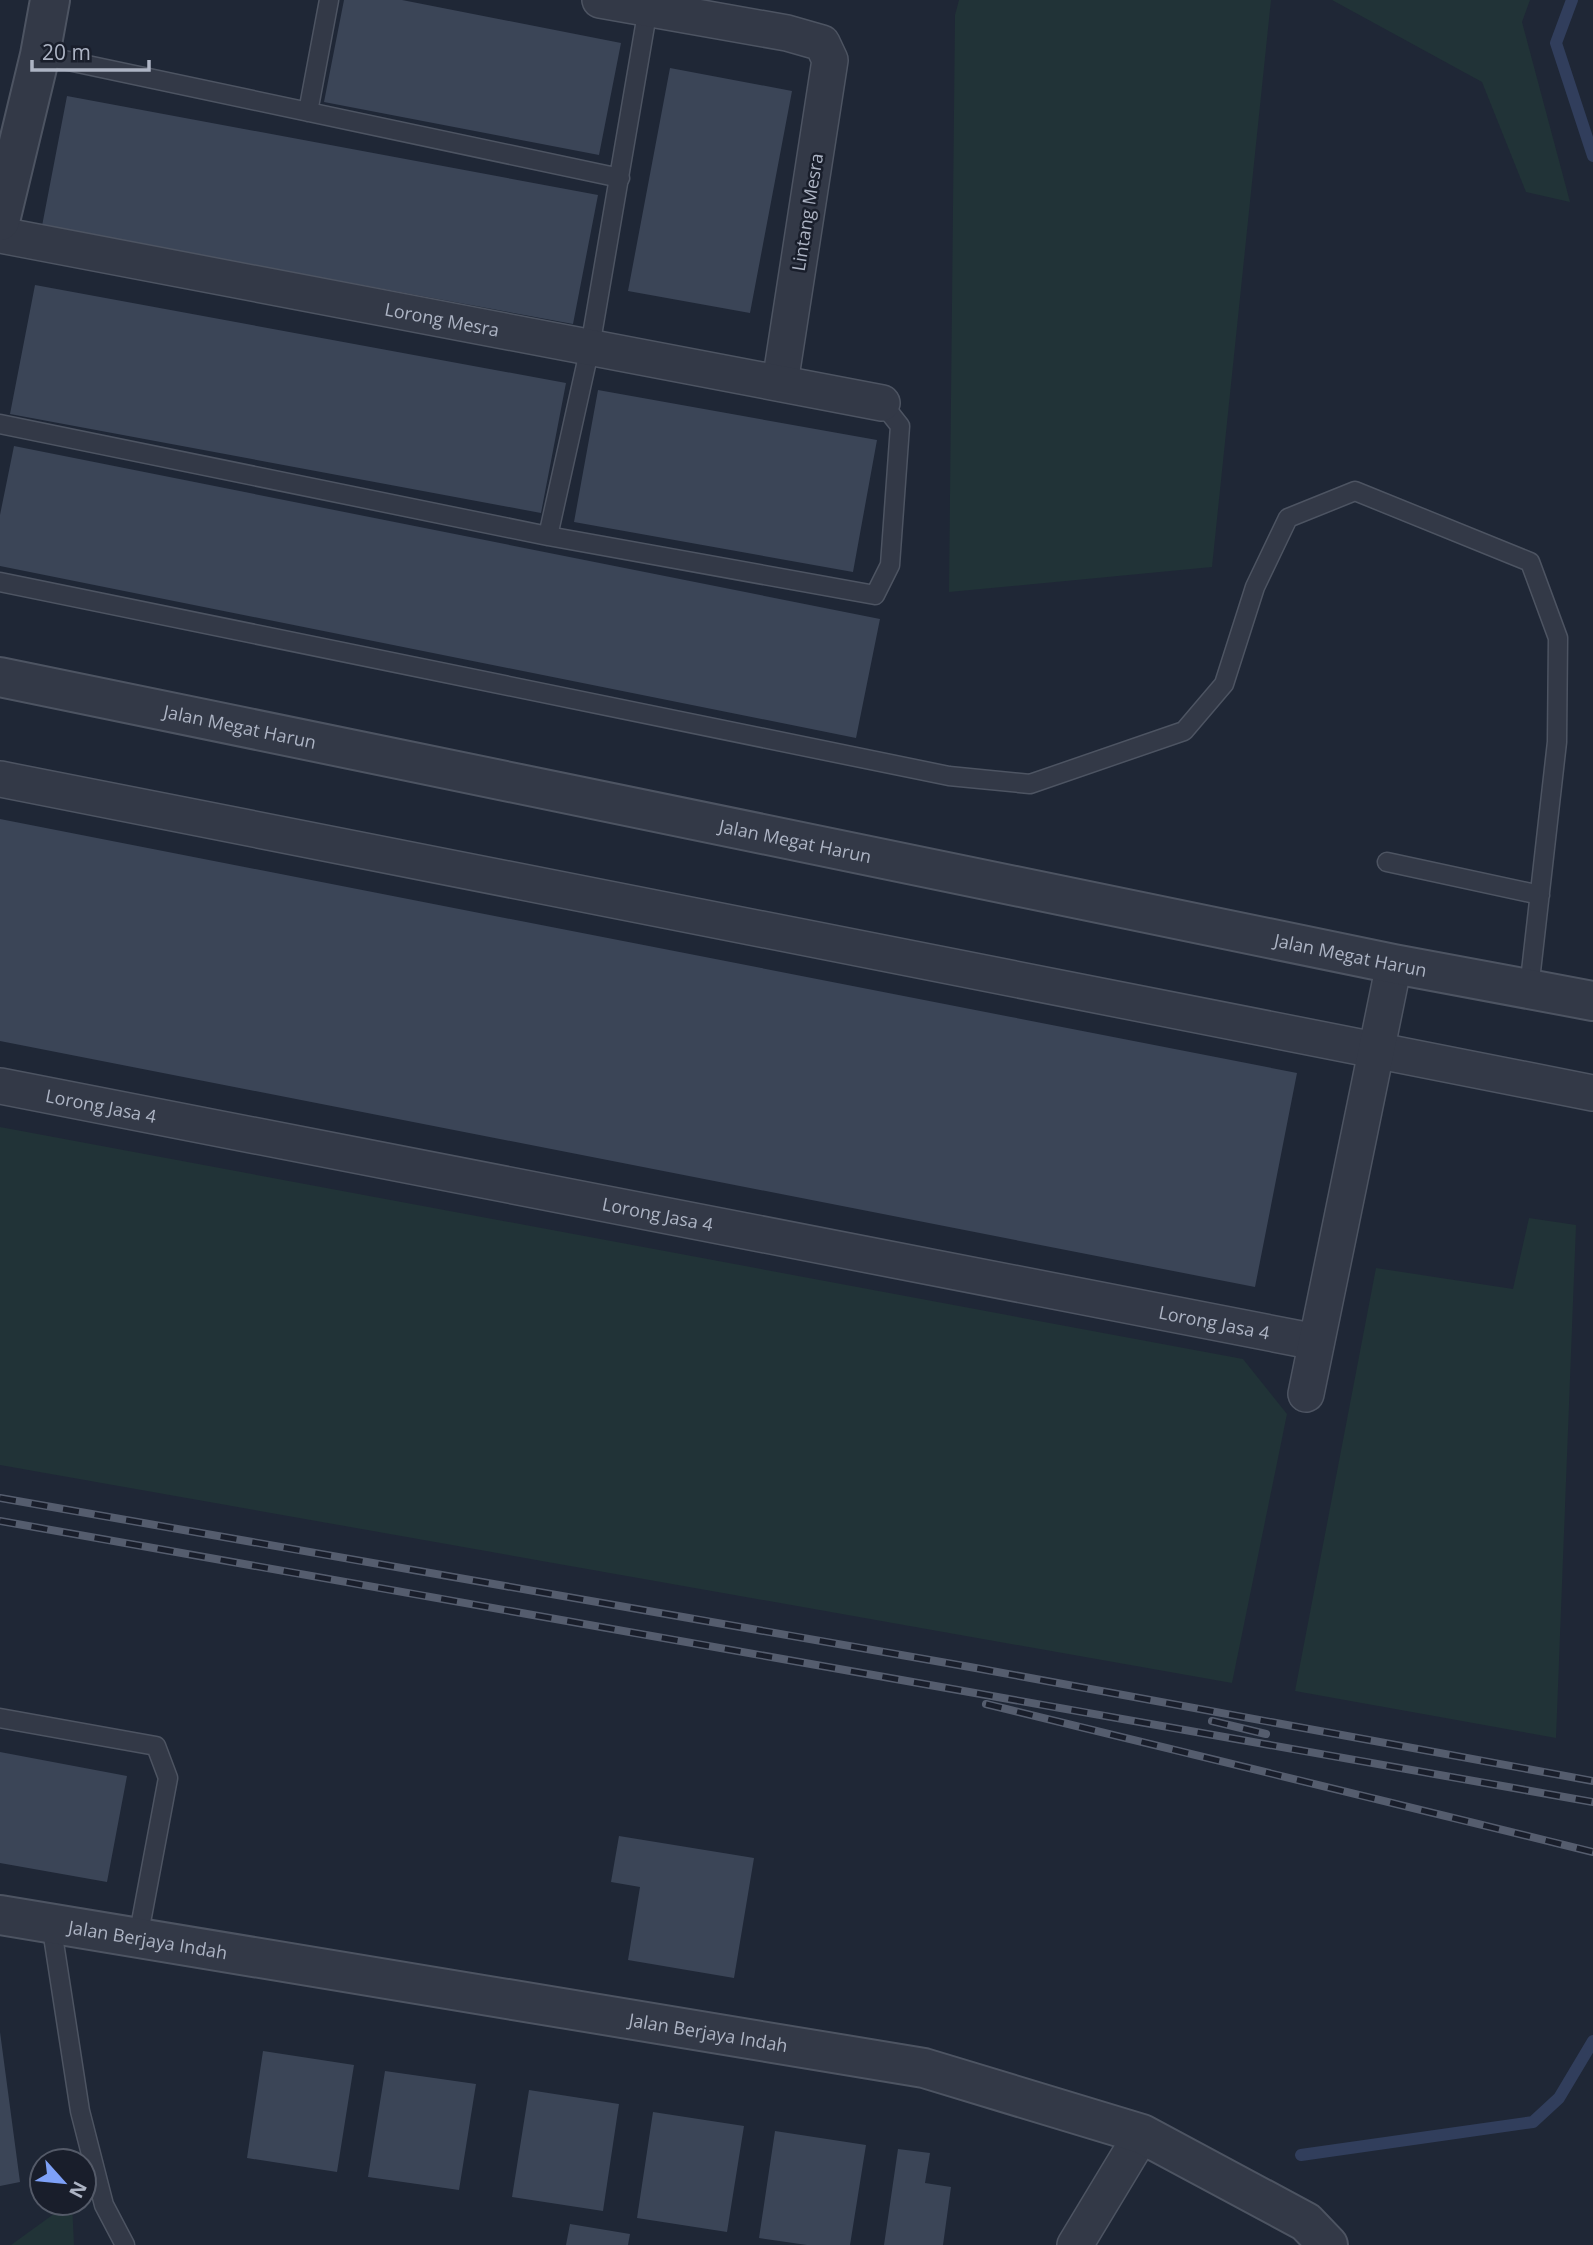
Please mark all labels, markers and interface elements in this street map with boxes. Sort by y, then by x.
scale bar [32,28,149,72]
text: 20 m [42,38,91,66]
street label: Lintang Mesra [786,151,828,273]
street label: Lorong Mesra [383,297,501,342]
street label: Jalan Megat Harun [160,699,318,754]
street label: Jalan Megat Harun [715,813,874,868]
street label: Jalan Megat Harun [1270,927,1429,982]
street label: Lorong Jasa 4 [44,1083,159,1128]
street label: Lorong Jasa 4 [600,1191,715,1236]
street label: Lorong Jasa 4 [1157,1300,1272,1345]
street label: Jalan Berjaya Indah [65,1914,229,1964]
street label: Jalan Berjaya Indah [625,2007,790,2057]
north arrow [28,2147,98,2217]
text: N [63,2177,93,2203]

